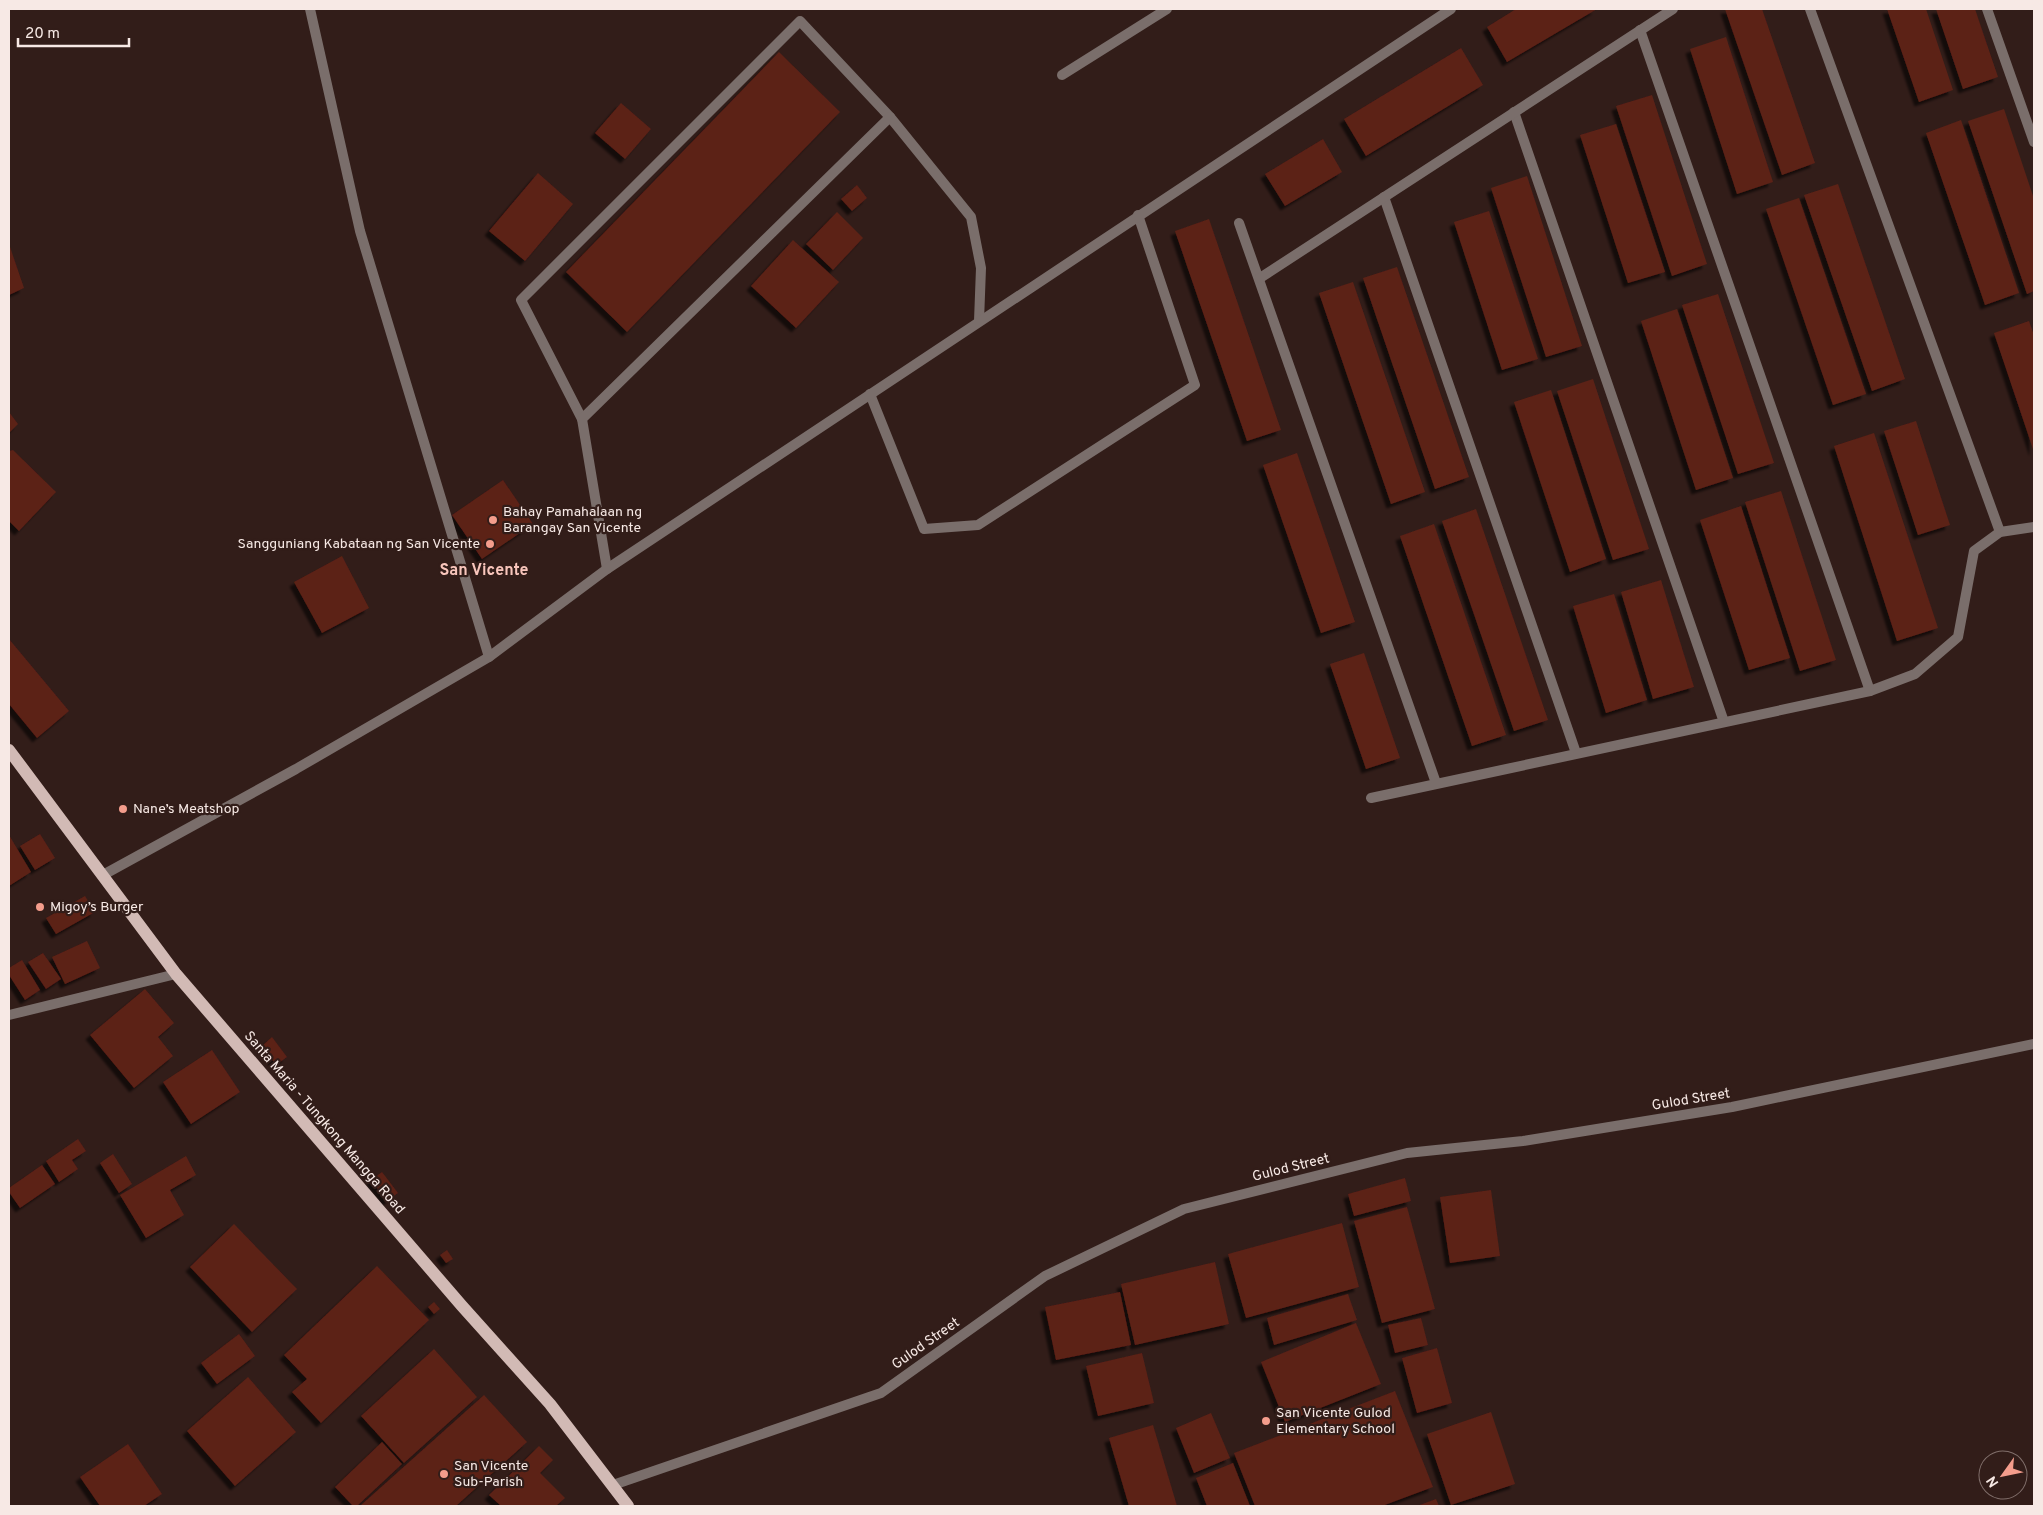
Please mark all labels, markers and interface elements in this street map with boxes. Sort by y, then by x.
scale bar [18,15,129,47]
text: 20 m [25,25,60,44]
place label: Bahay Pamahalaan ng Barangay San Vicente [503,504,642,537]
marker: Bahay Pamahalaan ng Barangay San Vicente [487,514,499,526]
place label: Sangguniang Kabataan ng San Vicente [238,536,480,553]
marker: Sangguniang Kabataan ng San Vicente [484,538,496,550]
district label: San Vicente [439,561,529,581]
place label: Nane’s Meatshop [133,801,239,818]
marker: Nane’s Meatshop [117,803,129,815]
place label: Migoy’s Burger [50,899,144,916]
marker: Migoy’s Burger [34,901,46,913]
street label: Santa Maria - Tungkong Mangga Road [240,1028,408,1218]
street label: Gulod Street [1651,1085,1731,1115]
street label: Gulod Street [1251,1150,1331,1186]
street label: Gulod Street [889,1314,963,1374]
place label: San Vicente Gulod Elementary School [1276,1405,1395,1438]
marker: San Vicente Gulod Elementary School [1260,1415,1272,1427]
north arrow [1978,1450,2028,1500]
place label: San Vicente Sub-Parish [454,1458,528,1491]
marker: San Vicente Sub-Parish [438,1468,450,1480]
text: N [1983,1472,2003,1490]

